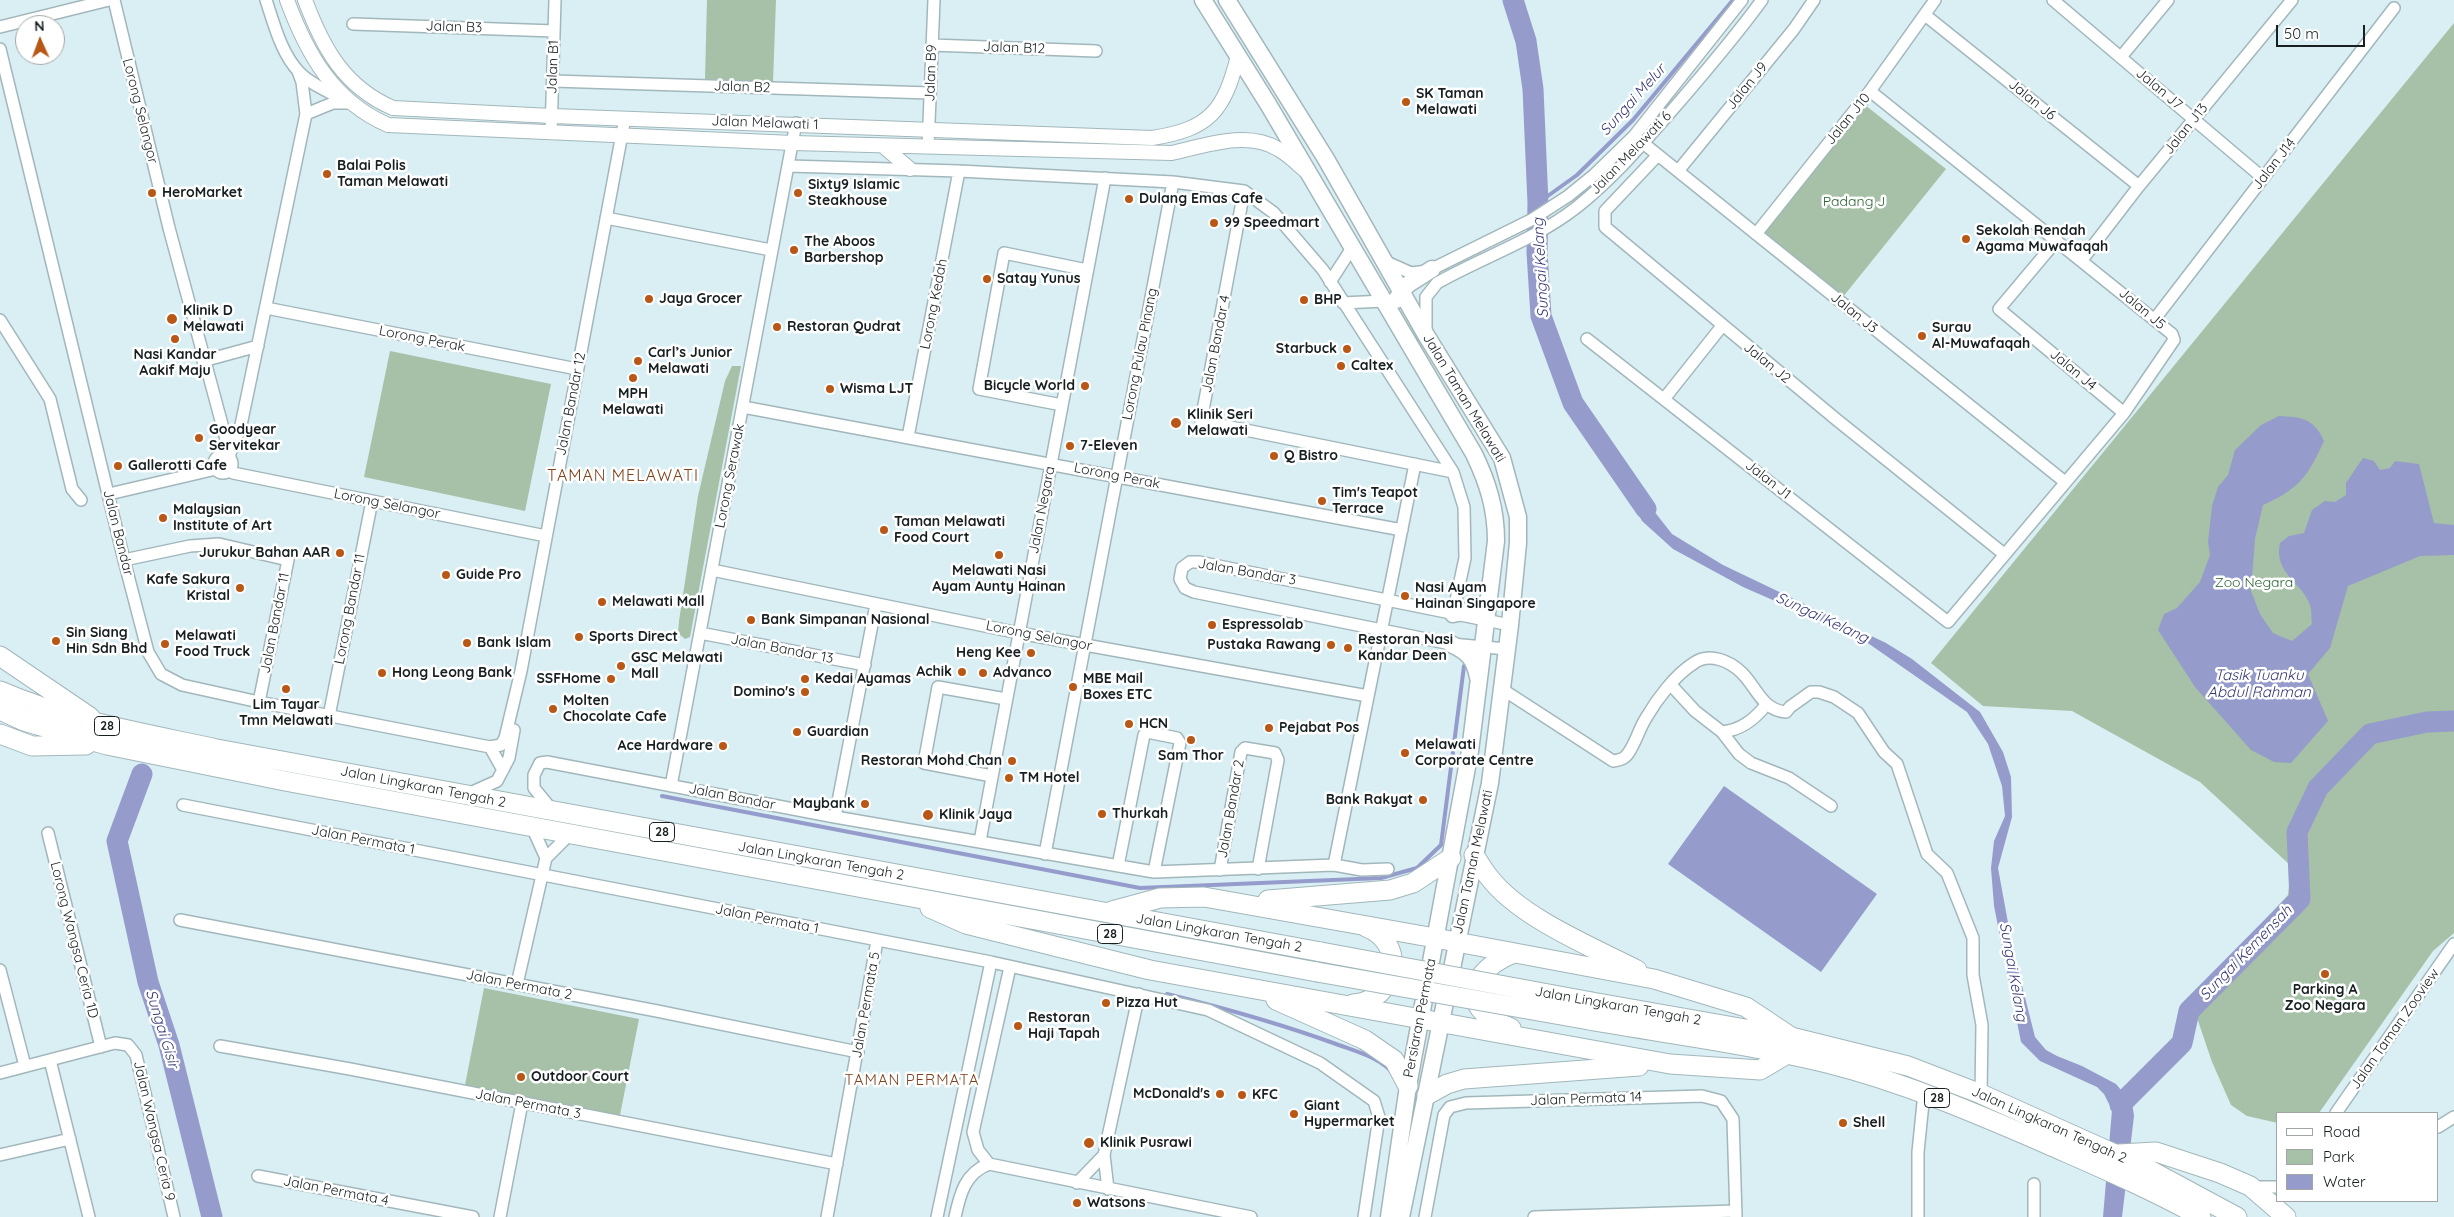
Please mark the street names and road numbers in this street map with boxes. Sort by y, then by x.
street label: Jalan B3 [425,18,483,36]
street label: Jalan B12 [983,39,1045,57]
street label: Jalan B1 [544,40,562,94]
street label: Jalan B9 [922,44,940,102]
street label: Lorong Selangor [119,57,161,165]
street label: Jalan J9 [1723,59,1771,113]
street label: Jalan J7 [2132,65,2186,113]
street label: Jalan J6 [2005,76,2059,124]
street label: Jalan B2 [713,78,771,96]
street label: Jalan J10 [1822,90,1874,148]
street label: Jalan J13 [2160,100,2212,158]
street label: Jalan Melawati 6 [1587,108,1675,198]
street label: Jalan Melawati 1 [711,113,819,133]
street label: Jalan J14 [2249,135,2299,193]
street label: Lorong Kedah [917,257,951,351]
street label: Jalan J5 [2115,285,2169,333]
street label: Lorong Pulau Pinang [1119,286,1161,422]
street label: Jalan J3 [1827,289,1881,337]
street label: Jalan Bandar 4 [1198,294,1234,394]
street label: Lorong Perak [377,322,467,356]
street label: Jalan Taman Melawati [1419,331,1509,465]
street label: Jalan J2 [1740,339,1794,387]
street label: Jalan J4 [2046,346,2100,394]
street label: Jalan Bandar 12 [553,351,589,457]
street label: Lorong Serawak [712,422,748,530]
street label: Jalan J1 [1742,457,1794,503]
street label: Lorong Perak [1072,459,1162,493]
street label: Jalan Negara [1025,465,1059,555]
street label: Lorong Selangor [332,485,442,523]
street label: Jalan Bandar [99,488,137,578]
street label: Lorong Bandar 11 [331,552,369,666]
street label: Jalan Bandar 3 [1197,555,1297,589]
street label: Jalan Bandar 11 [257,571,293,675]
street label: Lorong Selangor [984,617,1094,655]
street label: Jalan Bandar 13 [729,631,835,667]
road number: 28 [94,716,120,736]
street label: Jalan Bandar 2 [1214,758,1248,860]
street label: Jalan Lingkaran Tengah 2 [339,763,507,811]
street label: Jalan Bandar [687,780,777,814]
street label: Jalan Taman Melawati [1450,788,1496,936]
street label: Jalan Permata 1 [310,822,416,858]
road number: 28 [650,822,674,842]
street label: Jalan Lingkaran Tengah 2 [737,838,905,884]
street label: Lorong Wangsa Ceria 1D [46,860,102,1020]
street label: Jalan Permata 1 [714,901,820,937]
street label: Jalan Lingkaran Tengah 2 [1135,910,1303,956]
road number: 28 [1098,924,1122,944]
street label: Jalan Permata 5 [848,951,884,1059]
street label: Persiaran Permata [1400,957,1440,1079]
street label: Jalan Taman Zooview [2347,965,2443,1093]
street label: Jalan Permata 2 [465,966,573,1004]
street label: Jalan Lingkaran Tengah 2 [1534,983,1702,1029]
street label: Jalan Wangsa Ceria 9 [130,1059,178,1203]
street label: Jalan Lingkaran Tengah 2 [1969,1083,2129,1167]
street label: Jalan Permata 3 [474,1086,582,1122]
road number: 28 [1924,1088,1950,1108]
street label: Jalan Permata 14 [1530,1089,1642,1109]
street label: Jalan Permata 4 [282,1173,390,1209]

